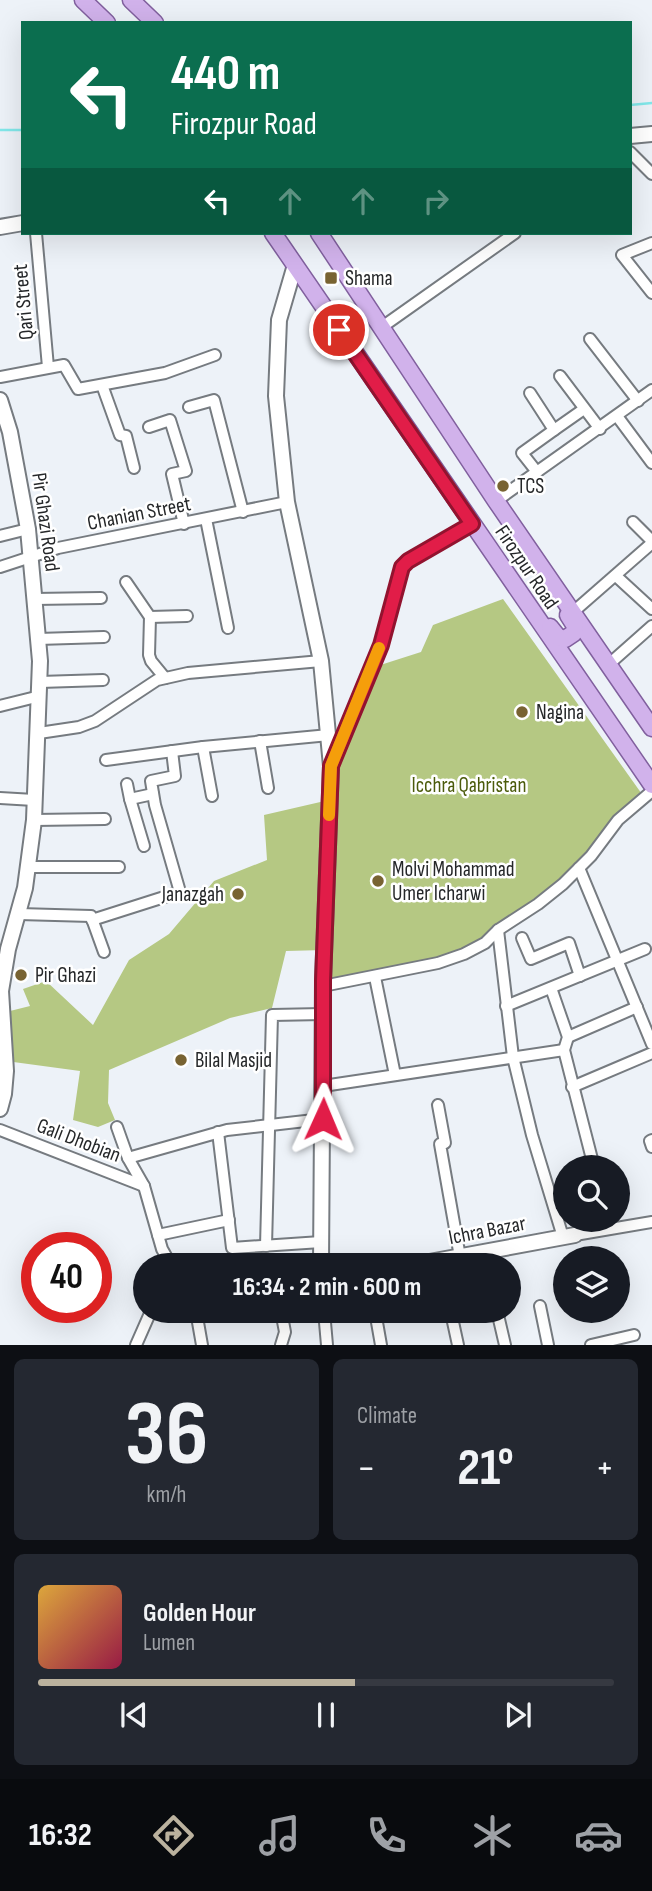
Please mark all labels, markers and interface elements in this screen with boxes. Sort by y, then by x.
text: 440 m [171,45,280,104]
icon: left [56,49,147,140]
text: Firozpur Road [171,105,317,144]
icon: left [198,182,236,220]
icon: ahead [271,182,309,220]
icon: ahead [344,182,382,220]
icon: right [417,182,455,220]
street label: Qari Street [8,263,39,341]
place label: Shama [345,266,393,291]
marker: Shama [323,270,339,286]
pin [309,300,369,360]
icon: arrive [320,311,358,349]
street label: Pir Ghazi Road [26,471,65,573]
place label: TCS [517,474,544,499]
marker: TCS [495,478,511,494]
street label: Chanian Street [85,491,193,536]
street label: Firozpur Road [489,521,564,614]
place label: Nagina [536,700,584,725]
marker: Nagina [514,704,530,720]
park label: Icchra Qabristan [412,773,526,798]
place label: Molvi Mohammad Umer Icharwi [392,857,515,906]
marker: Molvi Mohammad Umer Icharwi [370,873,386,889]
place label: Janazgah [161,882,224,907]
marker: Janazgah [230,886,246,902]
place label: Pir Ghazi [35,963,96,988]
marker: Pir Ghazi [13,967,29,983]
place label: Bilal Masjid [195,1048,272,1073]
marker: Bilal Masjid [173,1052,189,1068]
position arrow [286,1082,360,1156]
street label: Gali Dhobian [33,1113,124,1168]
map controls [553,1155,630,1323]
button: search [553,1155,630,1232]
street label: Ichra Bazar [446,1211,528,1250]
speed limit sign: 40 [21,1232,112,1323]
button: layers [553,1246,630,1323]
text: 16:34 · 2 min · 600 m [233,1272,421,1303]
text: 36 [125,1381,208,1490]
text: Climate [357,1402,417,1430]
text: 21° [457,1437,514,1500]
text: − [357,1446,376,1491]
text: + [595,1446,614,1491]
text: km/h [147,1481,186,1509]
text: Golden Hour [143,1598,256,1629]
text: Lumen [143,1629,195,1657]
icon: previous [115,1696,153,1734]
icon: pause [307,1696,345,1734]
icon: next [499,1696,537,1734]
icon: directions [149,1811,198,1860]
icon: music [255,1811,304,1860]
icon: phone [362,1811,411,1860]
icon: climate [468,1811,517,1860]
icon: car [574,1811,623,1860]
text: 16:32 [29,1816,92,1855]

